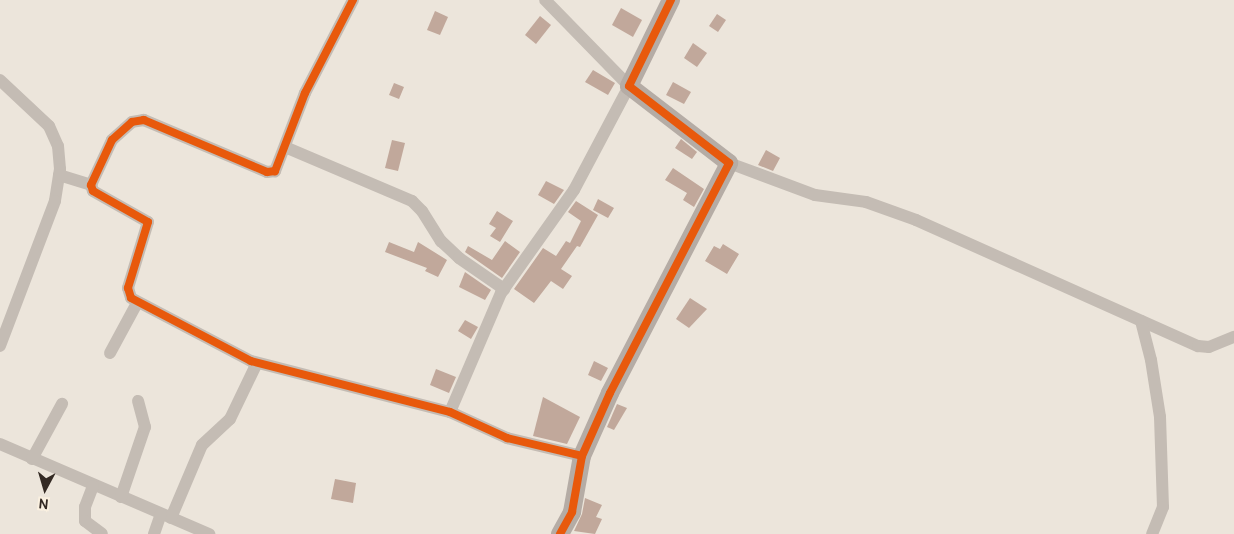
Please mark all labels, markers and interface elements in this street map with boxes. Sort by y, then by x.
north arrow [20,464,70,514]
text: N [38,494,49,513]

